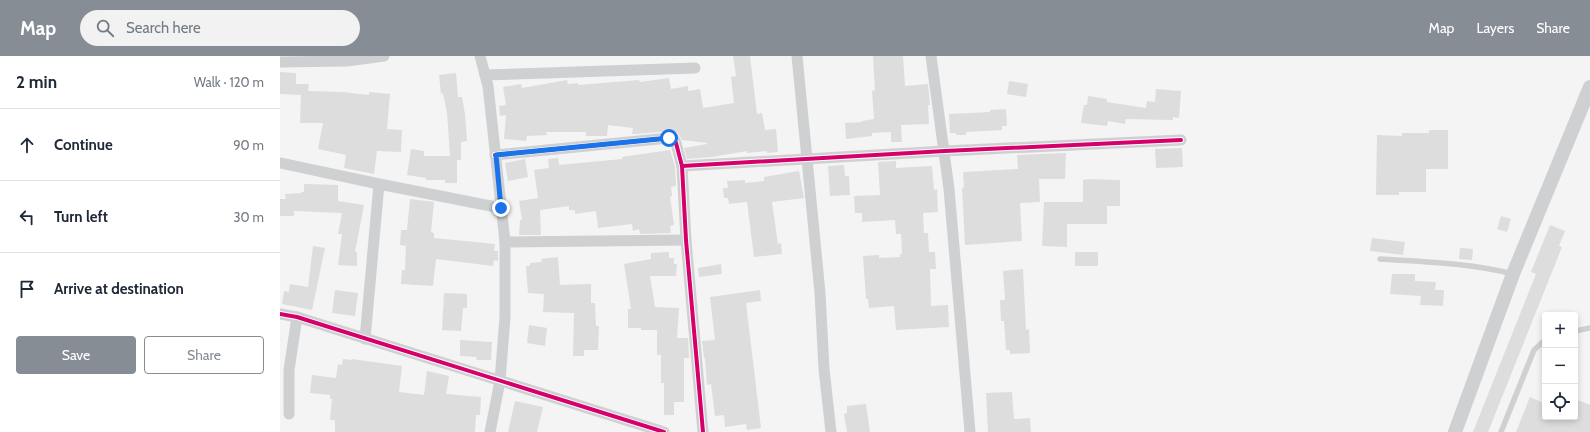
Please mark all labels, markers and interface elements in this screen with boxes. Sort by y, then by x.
search box [80,10,360,46]
text: Map [20,17,56,40]
icon: search [94,17,116,39]
text: Search here [126,19,201,37]
text: Map [1429,19,1454,37]
text: Layers [1476,19,1514,37]
text: Share [1536,19,1570,37]
text: 2 min [16,72,57,92]
text: Walk · 120 m [194,74,264,90]
route start [660,129,678,147]
icon: ahead [16,134,38,156]
text: Continue [54,136,113,154]
text: 90 m [233,137,264,153]
route end [492,199,510,217]
icon: left [16,206,38,228]
text: Turn left [54,208,108,226]
text: 30 m [234,209,264,225]
icon: arrive [16,278,38,300]
text: Arrive at destination [54,280,184,298]
map controls [1542,312,1578,420]
button: + [1542,312,1578,348]
button: Save [16,336,136,374]
button: Share [144,336,264,374]
button: − [1542,348,1578,384]
button: locate [1542,384,1578,420]

